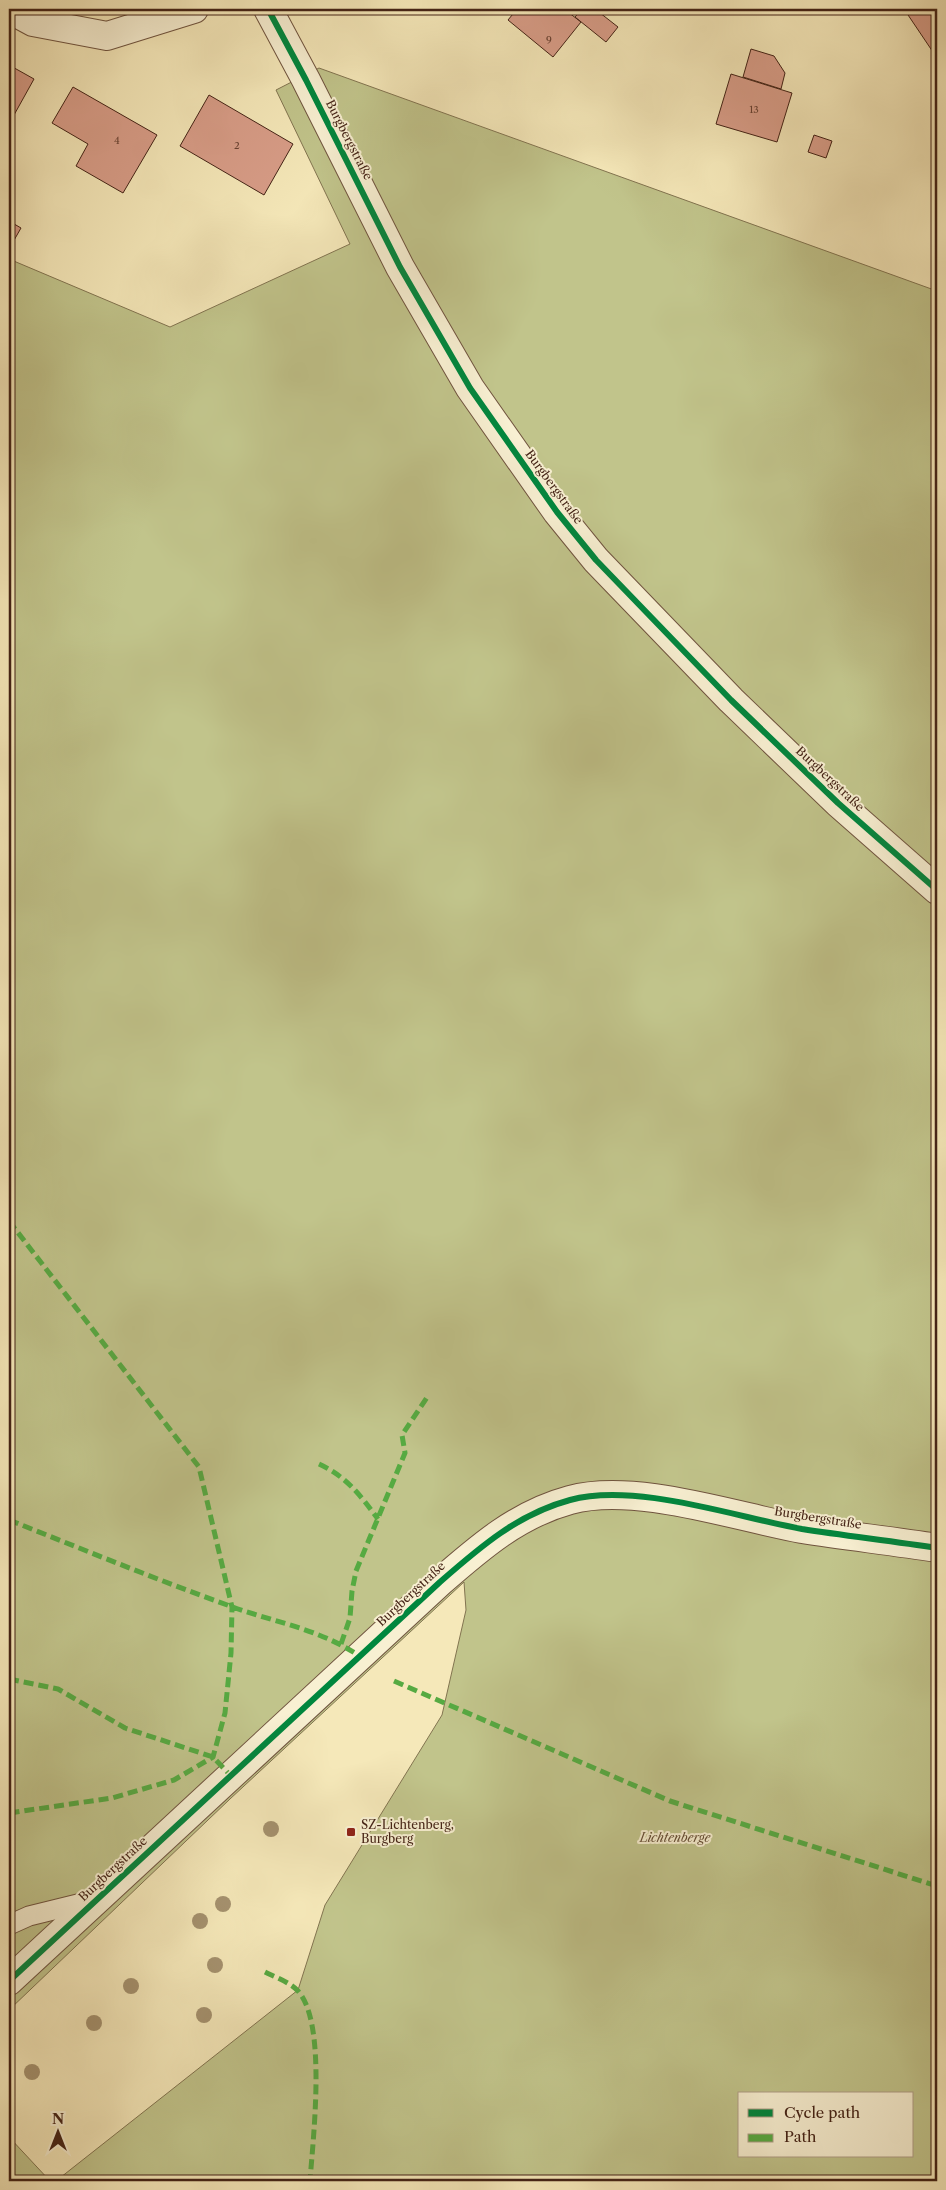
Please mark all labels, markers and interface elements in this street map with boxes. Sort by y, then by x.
house number: 9 [546,33,552,46]
street label: Burgbergstraße [323,97,376,183]
house number: 13 [749,103,759,116]
house number: 4 [114,134,120,147]
house number: 2 [234,139,240,152]
street label: Burgbergstraße [522,447,587,527]
street label: Burgbergstraße [793,743,868,814]
street label: Burgbergstraße [773,1503,863,1532]
street label: Burgbergstraße [373,1558,448,1629]
place label: SZ-Lichtenberg, Burgberg [361,1817,454,1846]
marker: SZ-Lichtenberg, Burgberg [345,1826,357,1838]
park label: Lichtenberge [639,1830,711,1845]
street label: Burgbergstraße [75,1833,150,1904]
legend [738,2092,914,2158]
text: Cycle path [784,2103,861,2122]
north arrow [32,2108,82,2158]
text: N [52,2110,64,2128]
text: Path [784,2127,817,2146]

